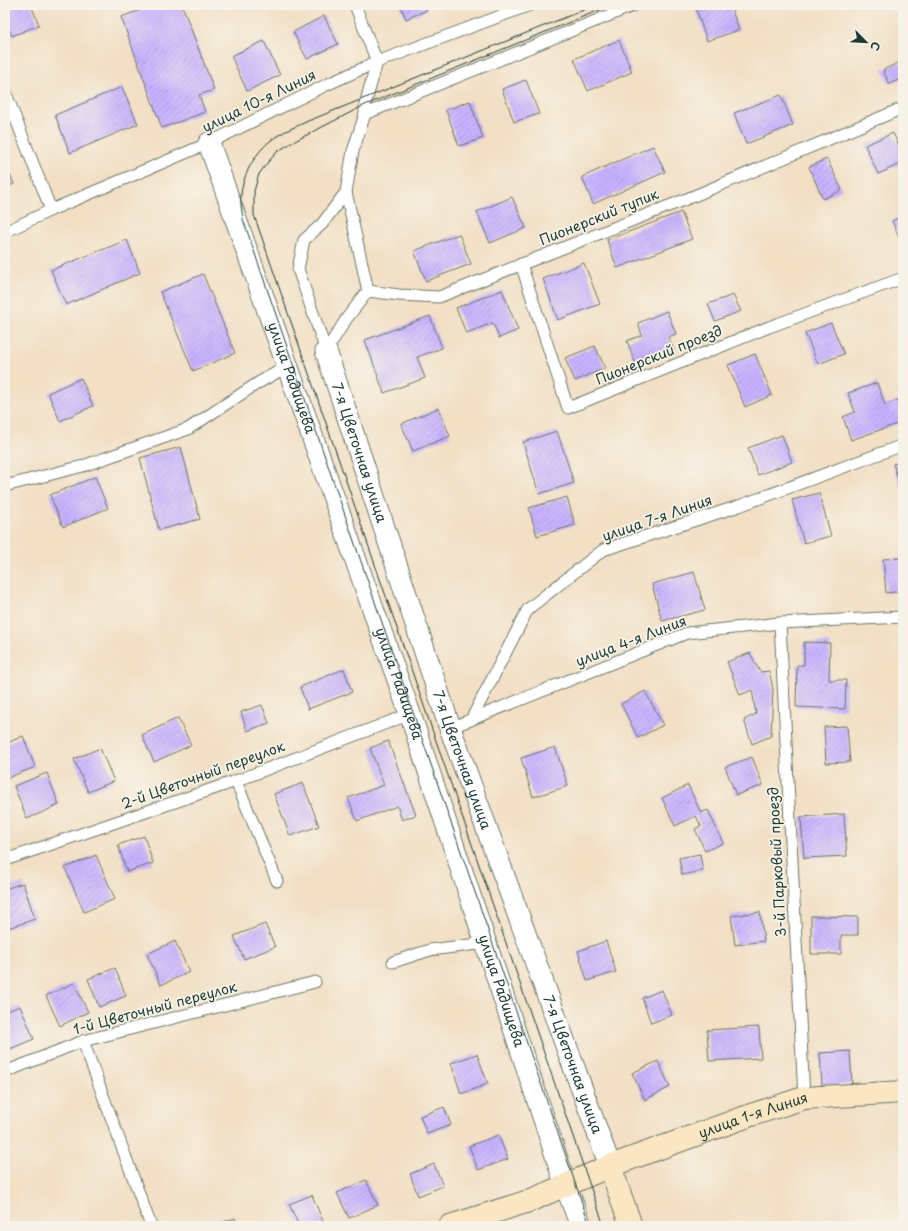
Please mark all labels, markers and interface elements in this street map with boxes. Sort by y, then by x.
north arrow [846,22,886,62]
text: С [866,39,885,54]
street label: улица 10-я Линия [198,64,319,137]
street label: Пионерский тупик [536,183,662,250]
street label: улица Радищева [263,319,322,437]
street label: Пионерский проезд [592,320,725,390]
street label: 7-я Цветочная улица [327,380,393,525]
street label: улица 7-я Линия [599,489,715,546]
street label: улица 4-я Линия [572,610,689,671]
street label: улица Радищева [370,625,429,742]
street label: 7-я Цветочная улица [428,688,497,832]
street label: 2-й Цветочный переулок [118,735,288,814]
street label: 3-й Парковый проезд [762,786,791,938]
street label: улица Радищева [474,932,530,1050]
street label: 1-й Цветочный переулок [71,975,240,1040]
street label: 7-я Цветочная улица [538,992,608,1137]
street label: улица 1-я Линия [695,1086,810,1143]

